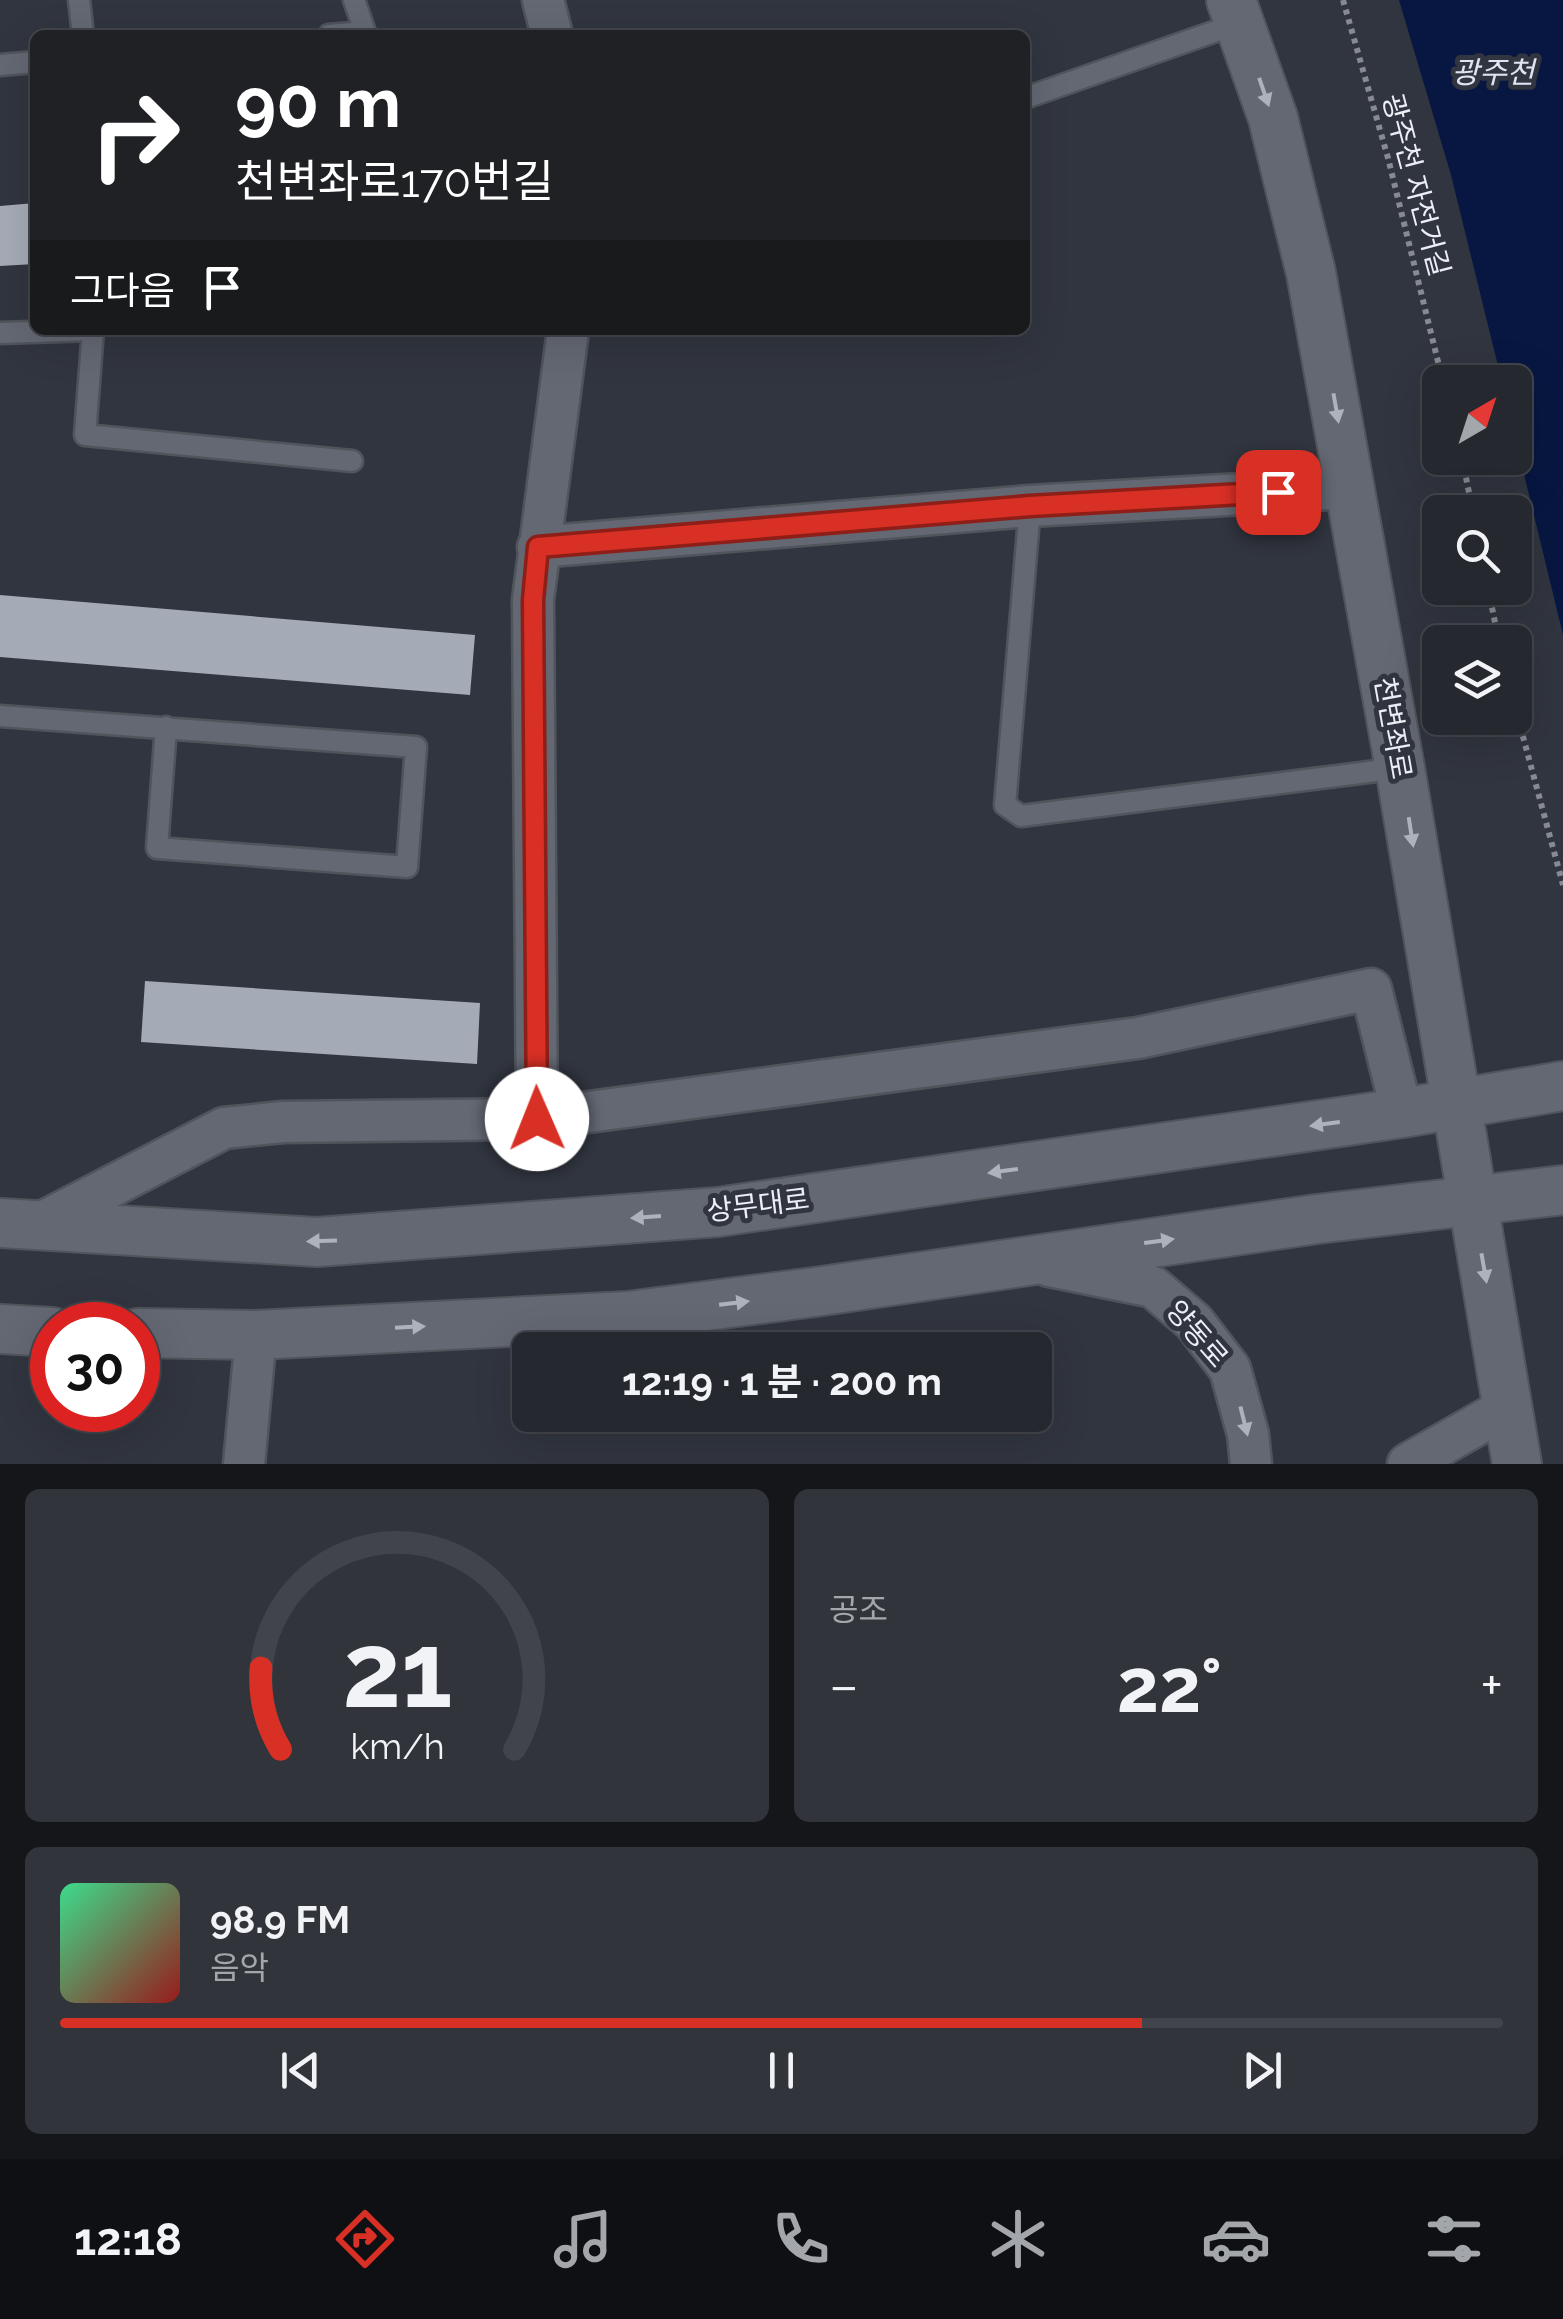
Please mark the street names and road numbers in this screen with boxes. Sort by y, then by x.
street label: 광주천 자전거길 [1376,90,1456,280]
street label: 천변좌로 [1368,674,1418,782]
street label: 상무대로 [705,1182,811,1228]
street label: 양동로 [1159,1294,1235,1374]

